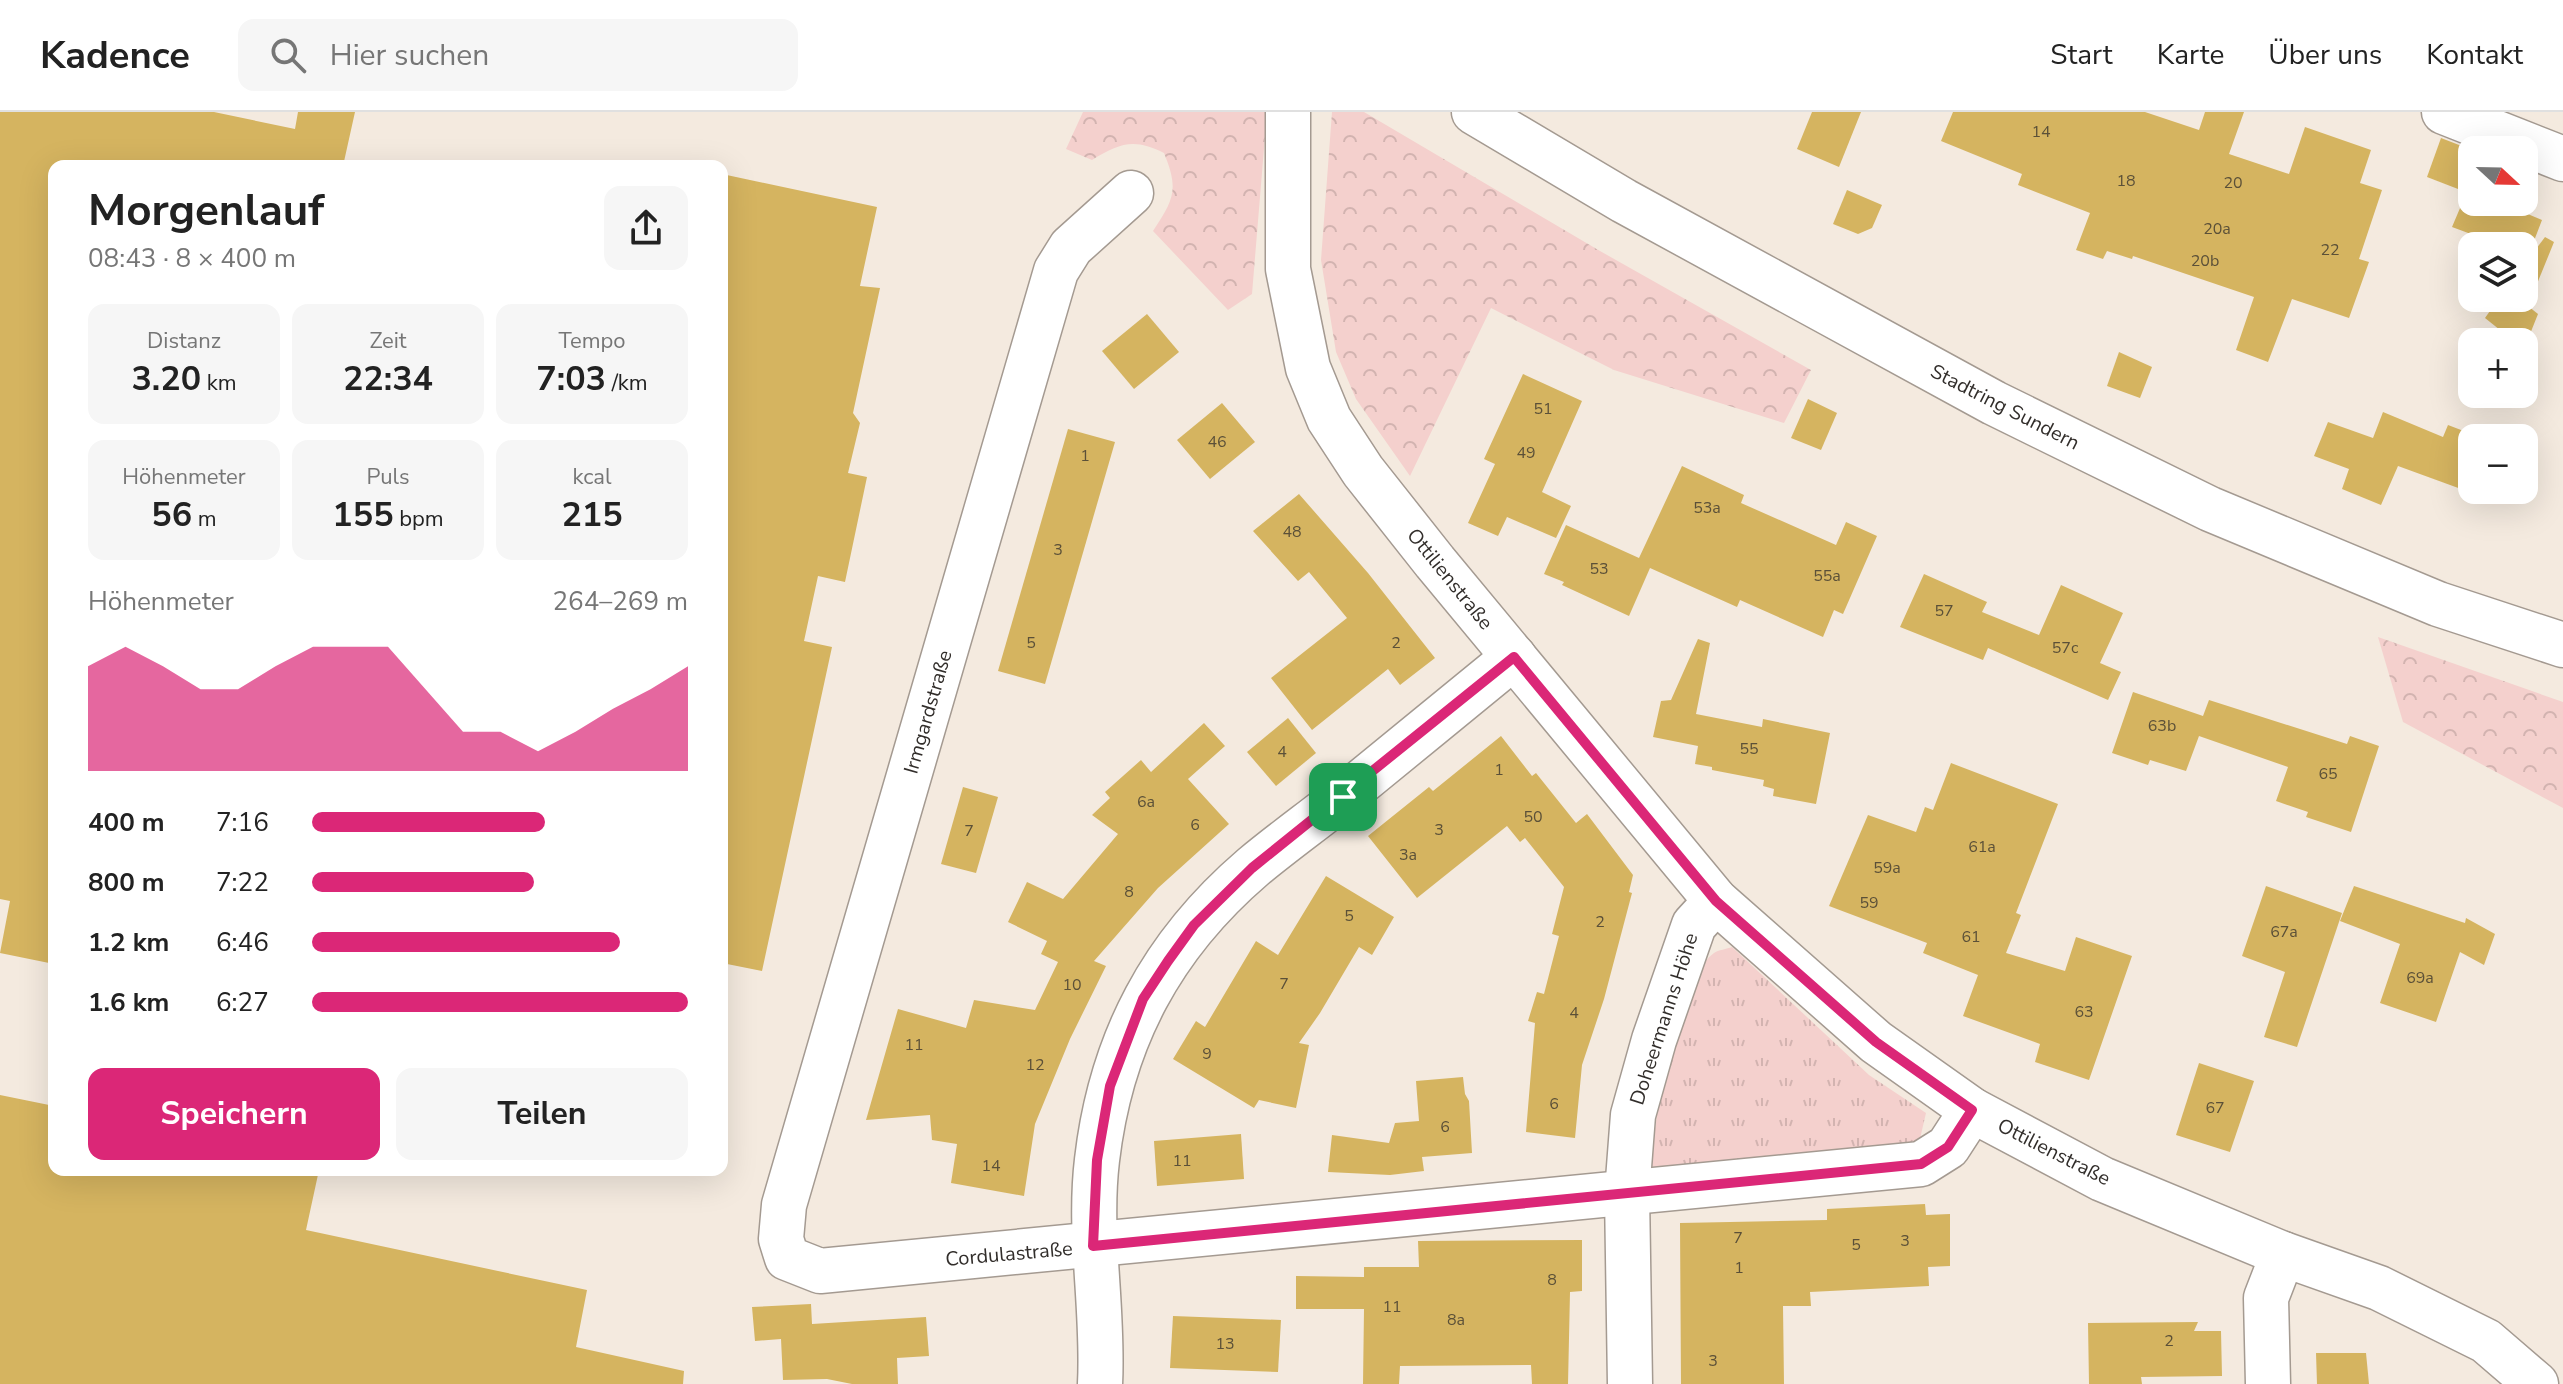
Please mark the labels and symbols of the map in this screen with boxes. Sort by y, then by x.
house number: 14 [2031,121,2051,143]
north arrow [2458,136,2538,216]
house number: 18 [2116,170,2136,192]
house number: 20 [2223,172,2243,194]
house number: 20a [2203,218,2231,240]
house number: 22 [2320,239,2340,261]
house number: 20b [2191,250,2219,272]
street label: Stadtring Sundern [1926,358,2084,456]
house number: 51 [1533,398,1553,420]
house number: 46 [1207,431,1227,453]
house number: 49 [1516,442,1536,464]
house number: 1 [1080,445,1090,467]
house number: 53a [1693,497,1721,519]
house number: 48 [1282,521,1302,543]
street label: Ottilienstraße [1401,523,1499,635]
house number: 3 [1053,539,1063,561]
house number: 53 [1589,558,1609,580]
house number: 55a [1813,565,1841,587]
house number: 57 [1934,600,1954,622]
house number: 5 [1026,632,1036,654]
house number: 2 [1391,632,1401,654]
house number: 57c [2052,637,2079,659]
street label: Irmgardstraße [897,647,959,777]
house number: 63b [2148,715,2176,737]
house number: 55 [1739,738,1759,760]
house number: 4 [1277,741,1287,763]
house number: 1 [1494,759,1504,781]
pin [1309,763,1377,831]
house number: 65 [2318,763,2338,785]
house number: 6a [1137,791,1155,813]
house number: 50 [1523,806,1543,828]
house number: 6 [1190,814,1200,836]
house number: 3 [1434,819,1444,841]
house number: 7 [964,820,974,842]
house number: 61a [1968,836,1996,858]
house number: 3a [1399,844,1417,866]
house number: 59a [1873,857,1901,879]
house number: 8 [1124,881,1134,903]
house number: 59 [1859,892,1879,914]
house number: 5 [1344,905,1354,927]
house number: 2 [1595,911,1605,933]
house number: 67a [2270,921,2298,943]
house number: 61 [1961,926,1981,948]
street label: Doheermanns Höhe [1623,930,1705,1108]
house number: 69a [2406,967,2434,989]
house number: 7 [1279,973,1289,995]
house number: 10 [1062,974,1082,996]
house number: 63 [2074,1001,2094,1023]
house number: 4 [1569,1002,1579,1024]
house number: 11 [904,1034,924,1056]
house number: 9 [1202,1043,1212,1065]
house number: 12 [1025,1054,1045,1076]
house number: 6 [1549,1093,1559,1115]
house number: 67 [2205,1097,2225,1119]
street label: Ottilienstraße [1993,1112,2115,1192]
house number: 6 [1440,1116,1450,1138]
house number: 11 [1172,1150,1192,1172]
house number: 14 [981,1155,1001,1177]
house number: 7 [1733,1227,1743,1249]
house number: 3 [1900,1230,1910,1252]
house number: 5 [1851,1234,1861,1256]
street label: Cordulastraße [944,1235,1074,1273]
house number: 1 [1734,1257,1744,1279]
house number: 8 [1547,1269,1557,1291]
house number: 11 [1382,1296,1402,1318]
house number: 8a [1447,1309,1465,1331]
house number: 2 [2164,1330,2174,1352]
house number: 13 [1215,1333,1235,1355]
house number: 3 [1708,1350,1718,1372]

